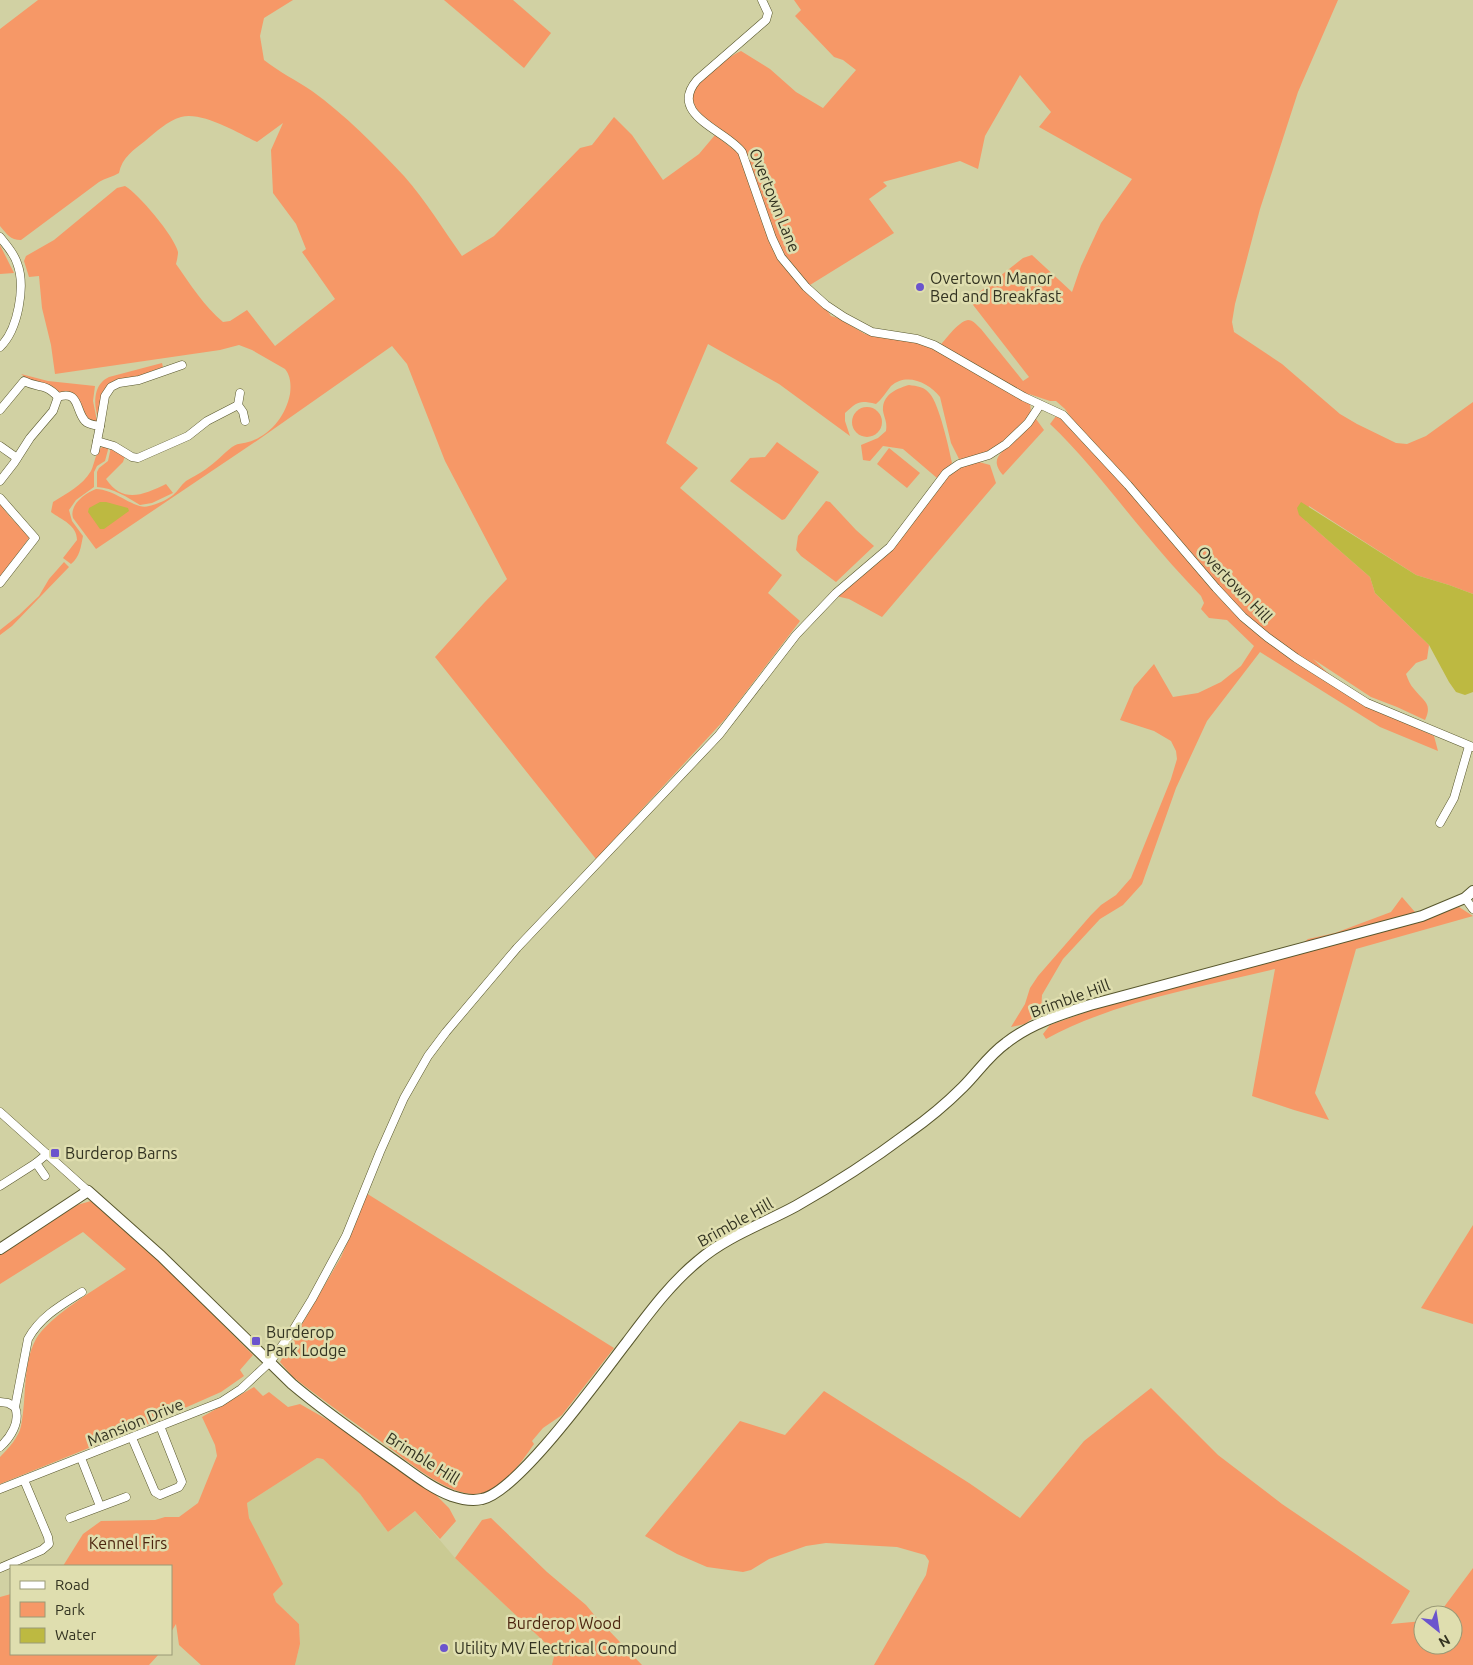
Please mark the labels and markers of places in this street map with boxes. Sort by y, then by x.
place label: Overtown Manor Bed and Breakfast [930,269,1062,305]
marker: Overtown Manor Bed and Breakfast [914,281,926,293]
place label: Burderop Barns [65,1144,178,1162]
marker: Burderop Barns [49,1147,61,1159]
place label: Burderop Park Lodge [266,1323,346,1359]
marker: Burderop Park Lodge [250,1335,262,1347]
place label: Utility MV Electrical Compound [454,1639,677,1657]
marker: Utility MV Electrical Compound [438,1642,450,1654]

